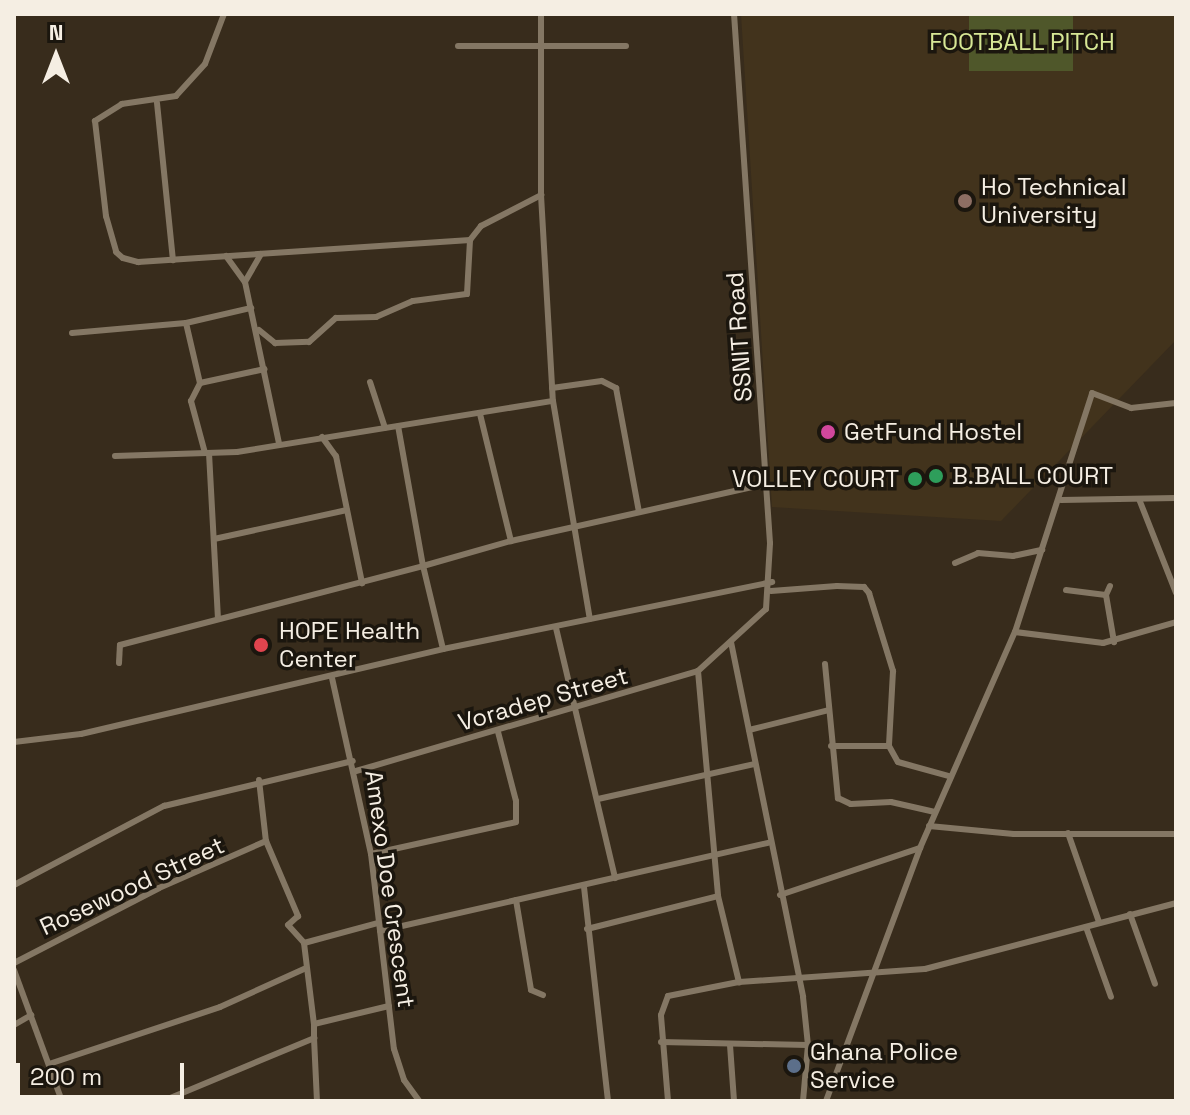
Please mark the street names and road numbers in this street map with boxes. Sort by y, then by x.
street label: SSNIT Road [720,271,758,403]
street label: Voradep Street [455,661,631,737]
street label: Amexo Doe Crescent [359,768,421,1010]
street label: Rosewood Street [35,831,229,941]

